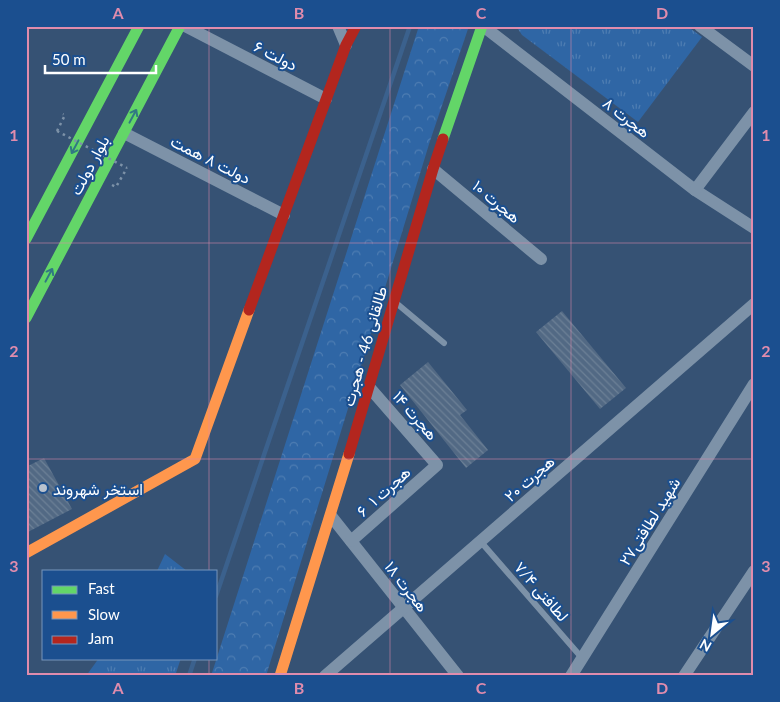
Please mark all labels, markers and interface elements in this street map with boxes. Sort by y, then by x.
text: A [111,3,124,22]
text: B [294,3,304,22]
text: C [476,3,487,22]
text: D [656,3,668,22]
street label: دولت ۶ [250,36,301,76]
scale bar [45,42,156,74]
text: 50 m [52,50,86,68]
street label: هجرت ۸ [598,93,654,143]
one-way arrow [129,109,138,124]
text: 1 [9,125,19,144]
text: 1 [761,125,771,144]
street label: دولت ۸ همت [167,131,254,189]
street label: بلوار دولت [65,132,114,199]
one-way arrow [70,139,80,154]
street label: هجرت ۱۰ [468,176,525,228]
one-way arrow [45,268,54,283]
street label: طالقانی 46 - هجرت [338,284,392,409]
text: 2 [9,341,19,360]
text: 2 [761,341,771,360]
street label: هجرت ۱۴ [388,387,442,445]
street label: هجرت ۲۰ [500,451,559,506]
street label: هجرت ۱ ‍ ۶ [352,462,415,522]
street label: شهید لطافتی۲۷ [614,474,685,569]
place label: استخر شهروند [53,479,143,500]
marker: استخر شهروند [37,482,49,494]
text: 3 [9,556,19,575]
text: 3 [761,556,771,575]
street label: هجرت ۱۸ [380,557,433,616]
street label: لطافتی ۷/۴ [509,557,573,626]
legend [42,570,218,660]
text: Fast [88,579,115,597]
text: Slow [88,605,120,623]
north arrow [688,610,738,660]
text: Jam [88,629,114,647]
text: N [697,636,714,656]
text: A [111,678,124,697]
text: B [294,678,304,697]
text: C [476,678,487,697]
text: D [656,678,668,697]

